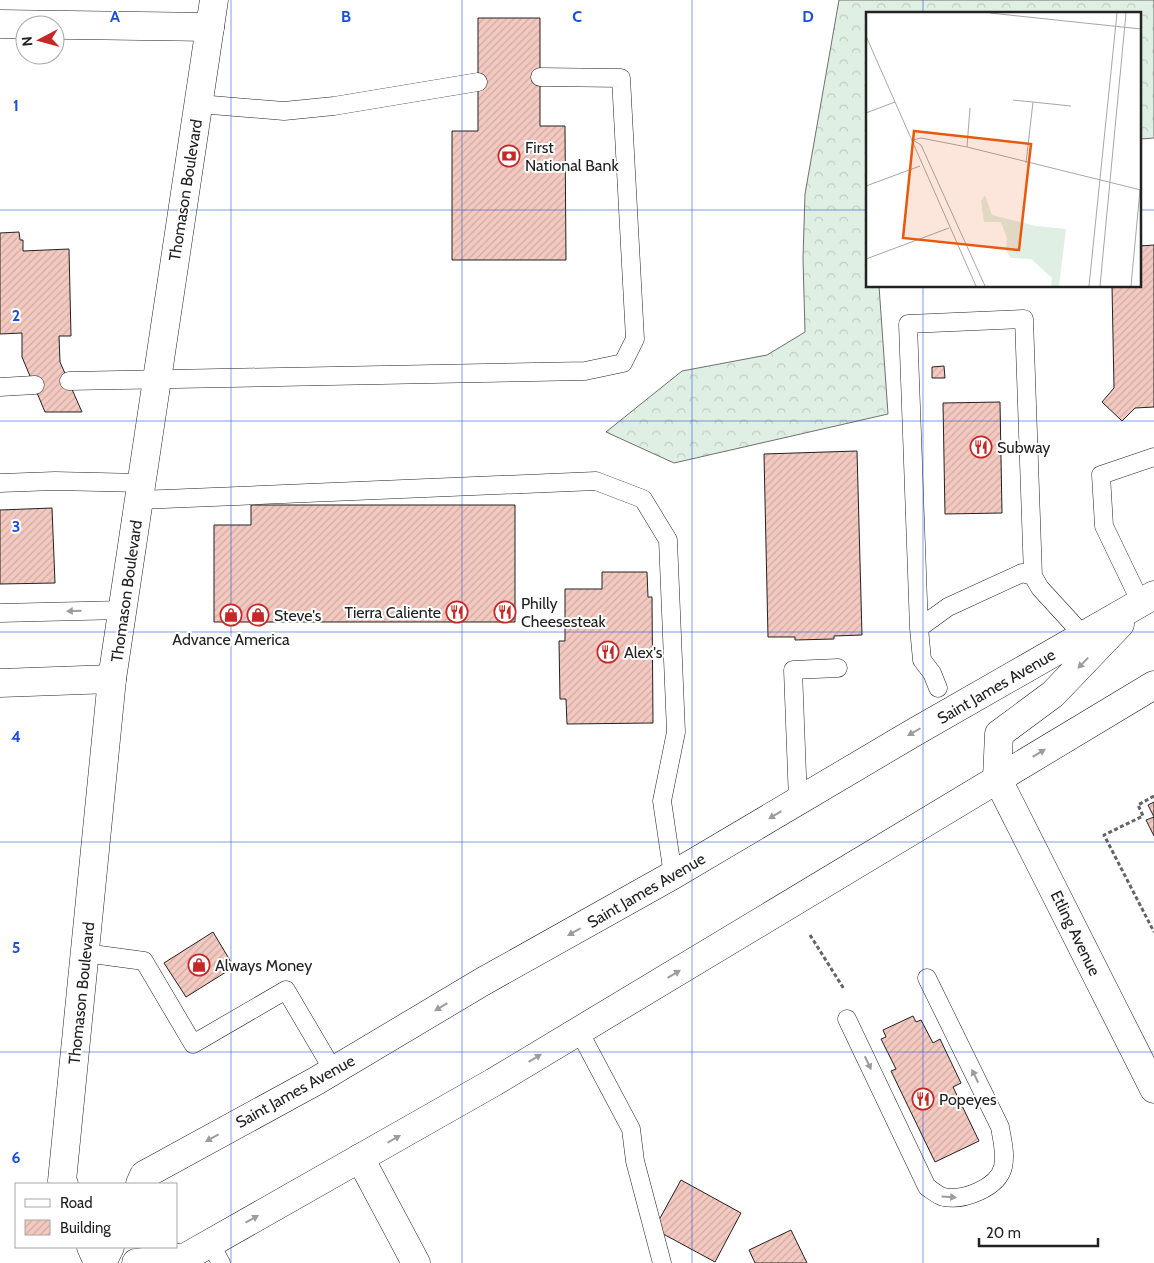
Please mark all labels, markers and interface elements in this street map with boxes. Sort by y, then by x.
text: A [110,7,120,26]
text: B [341,7,351,26]
text: C [572,7,582,26]
text: D [802,7,814,26]
inset map [866,12,1142,288]
north arrow [15,15,65,65]
text: N [18,35,37,47]
text: 1 [13,96,19,115]
street label: Thomason Boulevard [165,118,206,262]
place label: First National Bank [525,138,619,175]
bank icon: First National Bank [497,144,521,168]
text: 2 [12,306,20,325]
restaurant icon: Subway [969,435,993,459]
place label: Subway [997,438,1050,457]
text: 3 [12,517,20,536]
street label: Thomason Boulevard [107,519,146,663]
place label: Philly Cheesesteak [521,594,607,631]
restaurant icon: Tierra Caliente [445,600,469,624]
restaurant icon: Philly Cheesesteak [493,600,517,624]
shop icon: Advance America [219,603,243,627]
shop icon: Steve's [246,603,270,627]
place label: Tierra Caliente [345,603,441,622]
place label: Steve's [274,606,322,625]
one-way arrow [66,607,82,615]
place label: Advance America [172,630,290,649]
restaurant icon: Alex's [596,640,620,664]
place label: Alex's [624,643,663,662]
street label: Saint James Avenue [934,645,1059,728]
one-way arrow [1077,656,1089,668]
text: 4 [11,727,21,746]
one-way arrow [908,728,921,737]
one-way arrow [1033,749,1046,758]
one-way arrow [768,811,781,820]
street label: Saint James Avenue [584,849,709,932]
street label: Etling Avenue [1047,888,1104,979]
street label: Thomason Boulevard [65,921,98,1065]
one-way arrow [567,928,580,937]
text: 5 [12,938,20,957]
shop icon: Always Money [187,953,211,977]
place label: Always Money [215,956,312,975]
one-way arrow [667,970,680,979]
one-way arrow [434,1003,447,1012]
street label: Saint James Avenue [232,1051,358,1132]
one-way arrow [528,1053,541,1062]
one-way arrow [864,1056,872,1070]
one-way arrow [971,1069,979,1083]
restaurant icon: Popeyes [911,1087,935,1111]
place label: Popeyes [939,1090,997,1109]
one-way arrow [206,1133,219,1142]
one-way arrow [387,1135,401,1144]
text: 6 [12,1148,21,1167]
legend [15,1183,178,1248]
one-way arrow [942,1193,958,1201]
text: Road [60,1194,93,1212]
one-way arrow [245,1215,260,1223]
scale bar [979,1216,1098,1248]
text: Building [60,1219,111,1237]
text: 20 m [986,1224,1021,1242]

